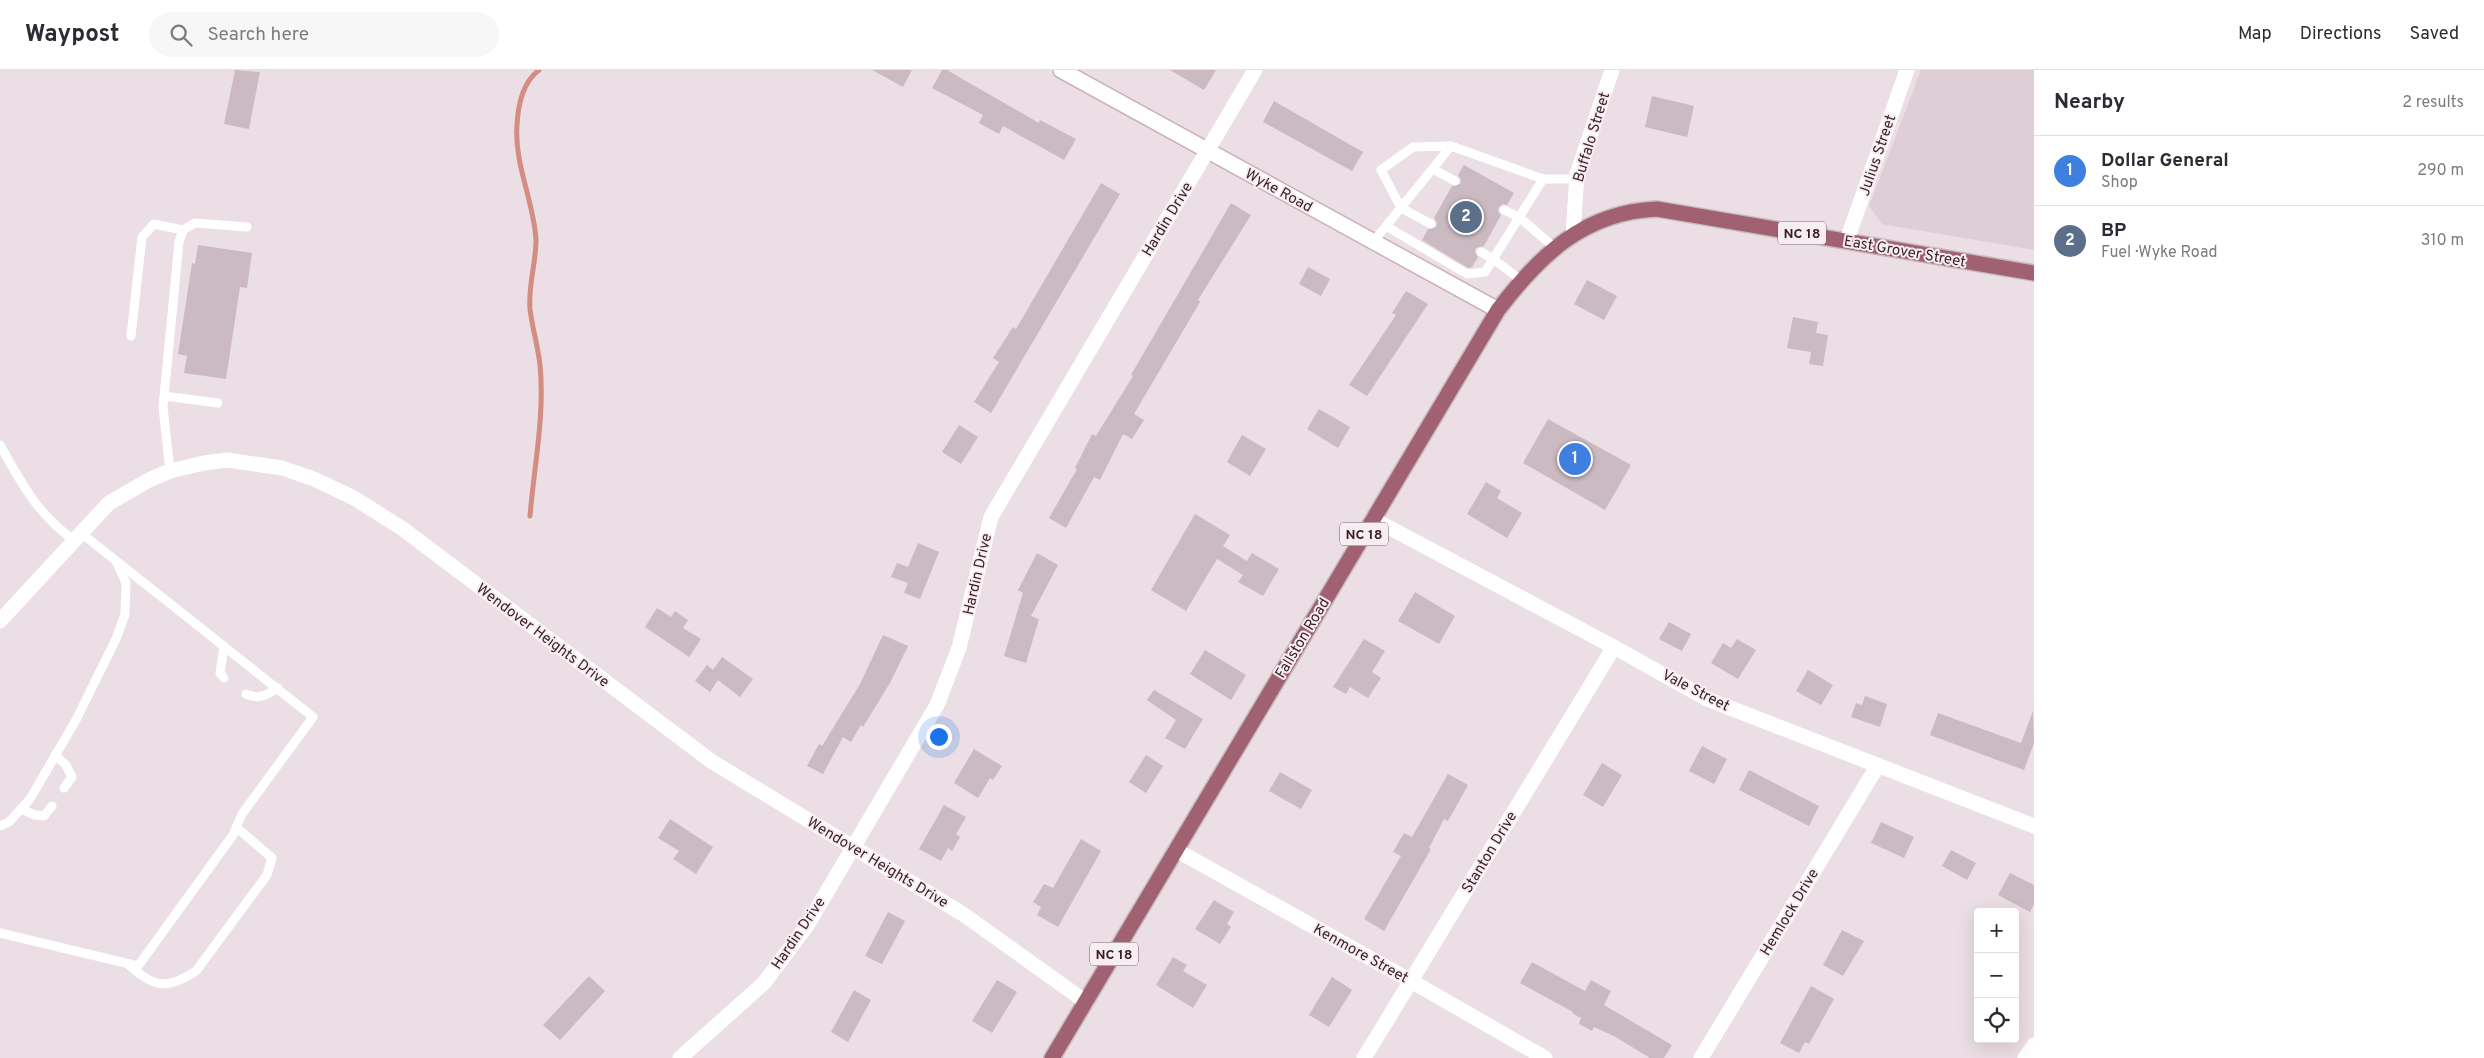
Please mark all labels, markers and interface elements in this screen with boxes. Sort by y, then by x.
search box [149,12,499,57]
text: Waypost [25,20,119,50]
icon: search [167,21,195,49]
text: Search here [207,23,309,47]
text: Map [2238,23,2272,46]
text: Directions [2300,23,2382,46]
text: Saved [2410,23,2459,46]
text: Nearby [2054,89,2125,116]
street label: Buffalo Street [1570,90,1615,185]
text: 2 results [2402,93,2464,113]
street label: Julius Street [1856,112,1901,199]
text: Dollar General [2101,149,2229,173]
text: 1 [2067,161,2073,181]
text: 290 m [2417,161,2464,181]
street label: Wyke Road [1241,165,1315,218]
text: Shop [2101,173,2138,193]
street label: Hardin Drive [1139,179,1198,260]
pin: 2 [1450,198,1482,236]
text: BP [2101,219,2126,243]
road number: NC 18 [1778,222,1826,244]
text: 2 [2065,231,2075,251]
text: 310 m [2421,231,2464,251]
street label: East Grover Street [1842,232,1967,273]
text: Fuel · Wyke Road [2101,243,2218,263]
pin: 1 [1559,440,1591,478]
road number: NC 18 [1340,522,1388,546]
street label: Hardin Drive [960,532,997,617]
street label: Wendover Heights Drive [472,580,612,692]
street label: Fallston Road [1272,595,1335,682]
street label: Vale Street [1658,666,1732,716]
your location [926,724,952,750]
street label: Stanton Drive [1458,808,1522,897]
street label: Wendover Heights Drive [803,813,951,913]
street label: Hemlock Drive [1757,866,1824,960]
street label: Hardin Drive [768,894,830,974]
map controls [1974,908,2019,1043]
button: + [1974,908,2019,953]
street label: Kenmore Street [1309,920,1411,988]
road number: NC 18 [1090,942,1138,966]
button: − [1974,953,2019,998]
button: locate [1974,998,2019,1043]

